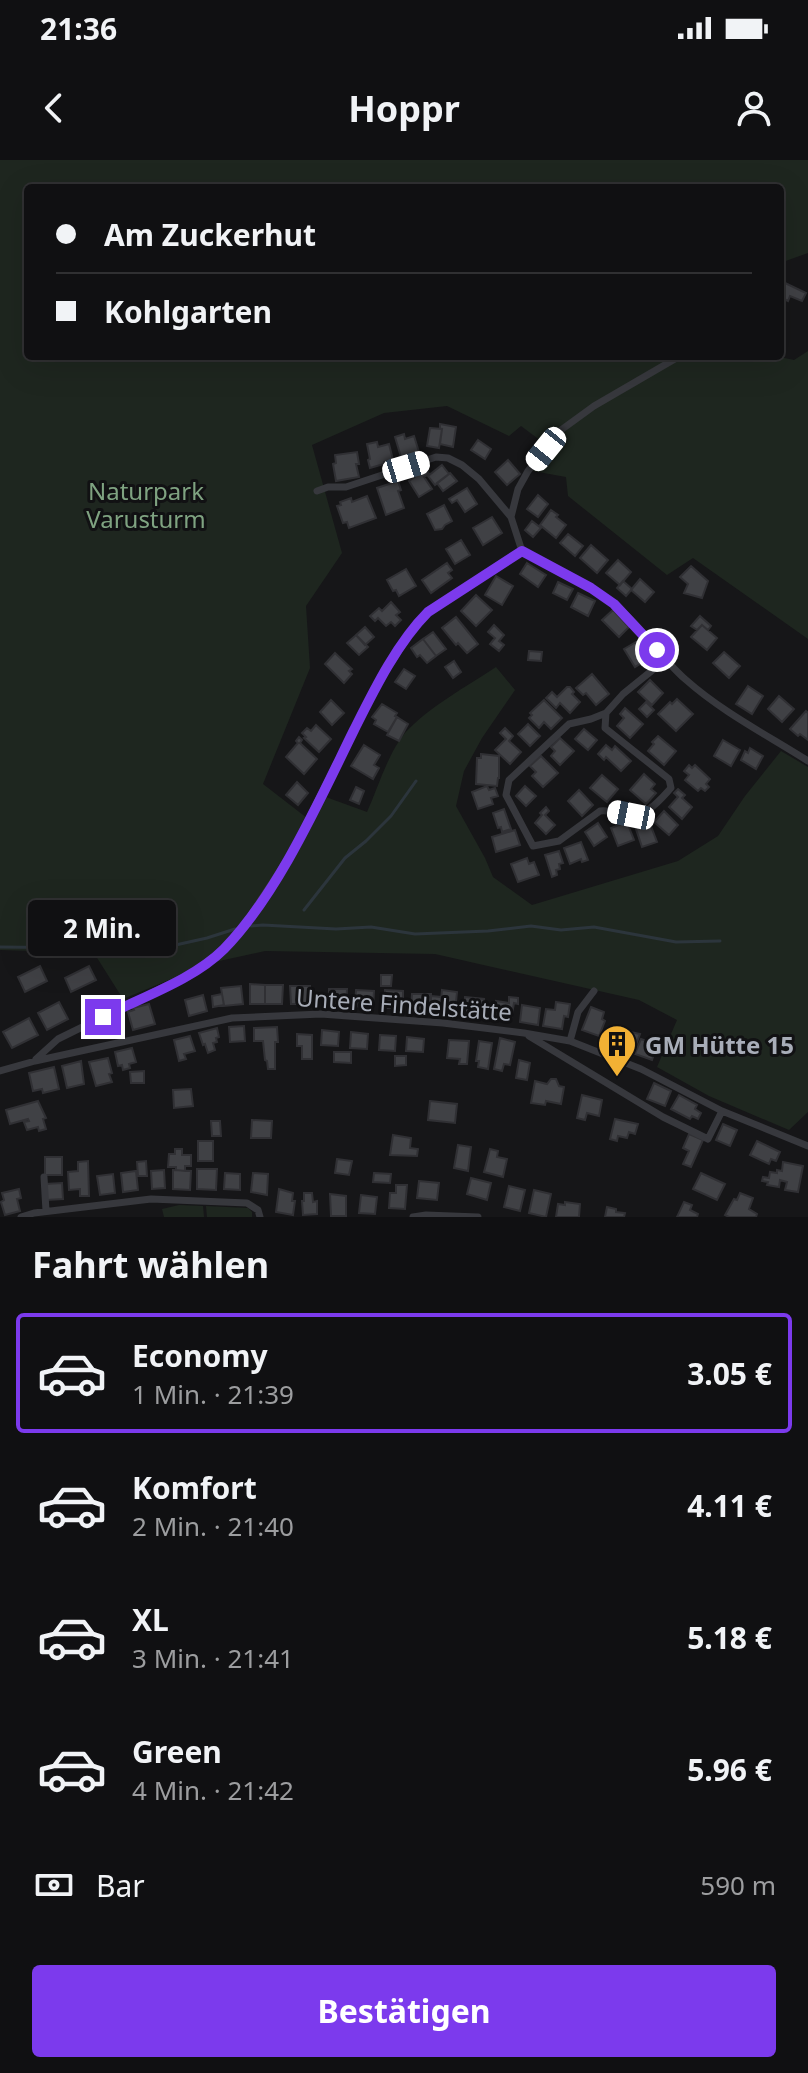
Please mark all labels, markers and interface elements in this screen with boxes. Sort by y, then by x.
text: 21:36 [40,8,117,49]
text: Hoppr [348,84,460,133]
icon: back [32,86,76,130]
icon: person [732,86,776,130]
text: Am Zuckerhut [104,214,316,255]
text: Kohlgarten [104,291,272,332]
car [522,423,570,475]
car [380,449,432,485]
park label: Naturpark Varusturm [86,474,206,535]
route start [639,632,675,668]
car [605,799,657,831]
callout: 2 Min. [29,901,177,957]
text: 2 Min. [63,910,141,946]
street label: Untere Findelstätte [295,980,513,1028]
route end [85,999,121,1035]
building icon: GM Hütte 15 [596,1023,638,1078]
place label: GM Hütte 15 [645,1028,794,1061]
text: Fahrt wählen [32,1240,269,1289]
text: Economy [132,1335,268,1376]
icon: car [36,1337,108,1409]
text: 3.05 € [687,1353,772,1394]
text: 1 Min. · 21:39 [132,1376,294,1412]
text: Komfort [132,1467,257,1508]
icon: car [36,1469,108,1541]
text: 4.11 € [687,1485,772,1526]
text: 2 Min. · 21:40 [132,1508,294,1544]
text: XL [132,1599,169,1640]
icon: car [36,1601,108,1673]
text: 5.18 € [687,1617,772,1658]
text: 3 Min. · 21:41 [132,1640,294,1676]
text: Green [132,1731,222,1772]
icon: car [36,1733,108,1805]
text: 5.96 € [687,1749,772,1790]
text: 4 Min. · 21:42 [132,1772,294,1808]
icon: cash [32,1863,76,1907]
text: Bar [96,1865,145,1906]
text: 590 m [700,1867,776,1903]
button: Bestätigen [32,1965,776,2057]

